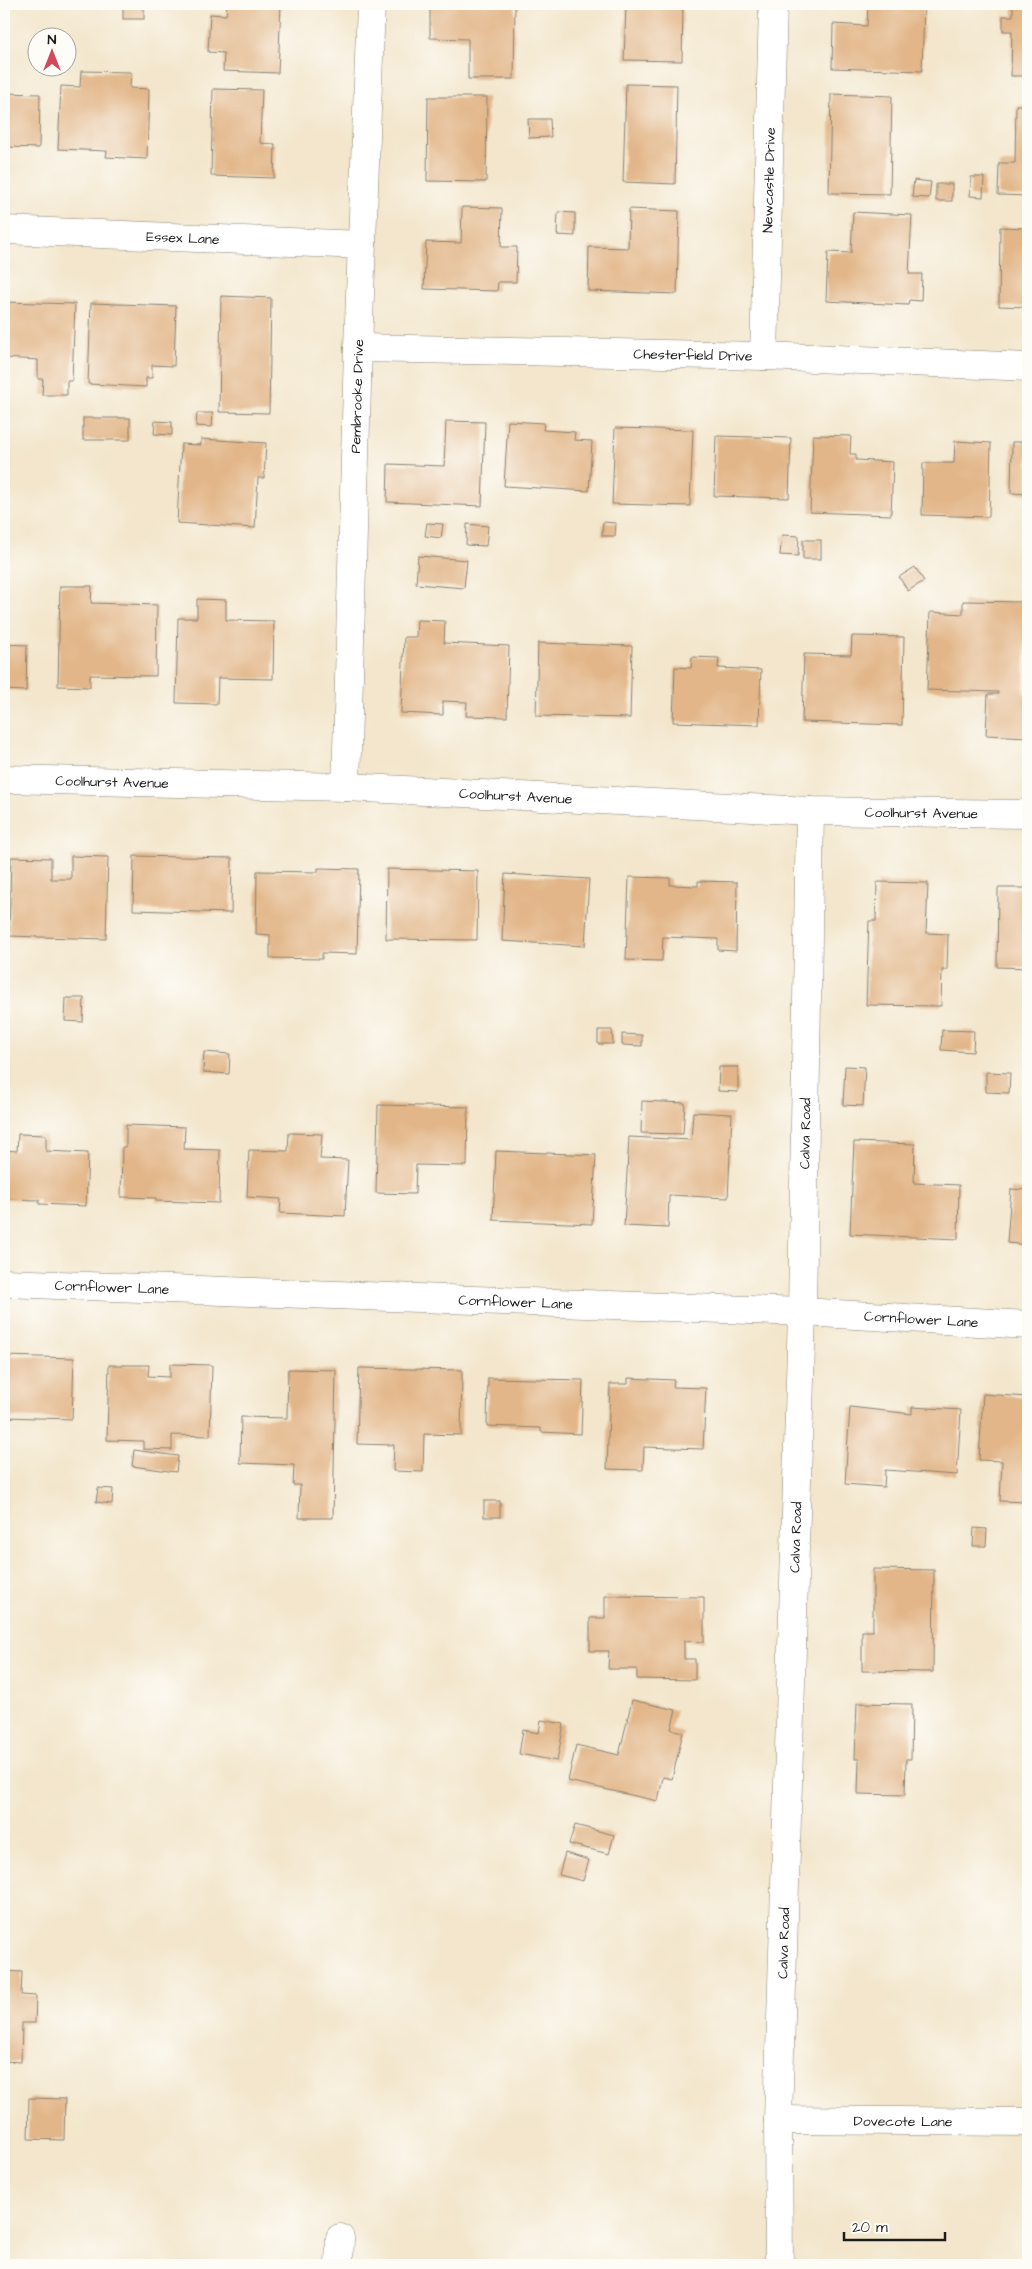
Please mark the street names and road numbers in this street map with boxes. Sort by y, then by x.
street label: Newcastle Drive [758,127,781,233]
street label: Essex Lane [146,227,220,250]
street label: Pembrooke Drive [346,338,369,454]
street label: Chesterfield Drive [633,344,753,367]
street label: Coolhurst Avenue [55,771,169,794]
street label: Coolhurst Avenue [458,784,573,810]
street label: Coolhurst Avenue [864,803,979,824]
street label: Calva Road [795,1098,816,1169]
street label: Cornflower Lane [54,1276,170,1300]
street label: Cornflower Lane [458,1291,574,1315]
street label: Cornflower Lane [863,1307,979,1333]
street label: Calva Road [785,1501,807,1573]
street label: Calva Road [773,1907,795,1979]
street label: Dovecote Lane [854,2112,953,2132]

